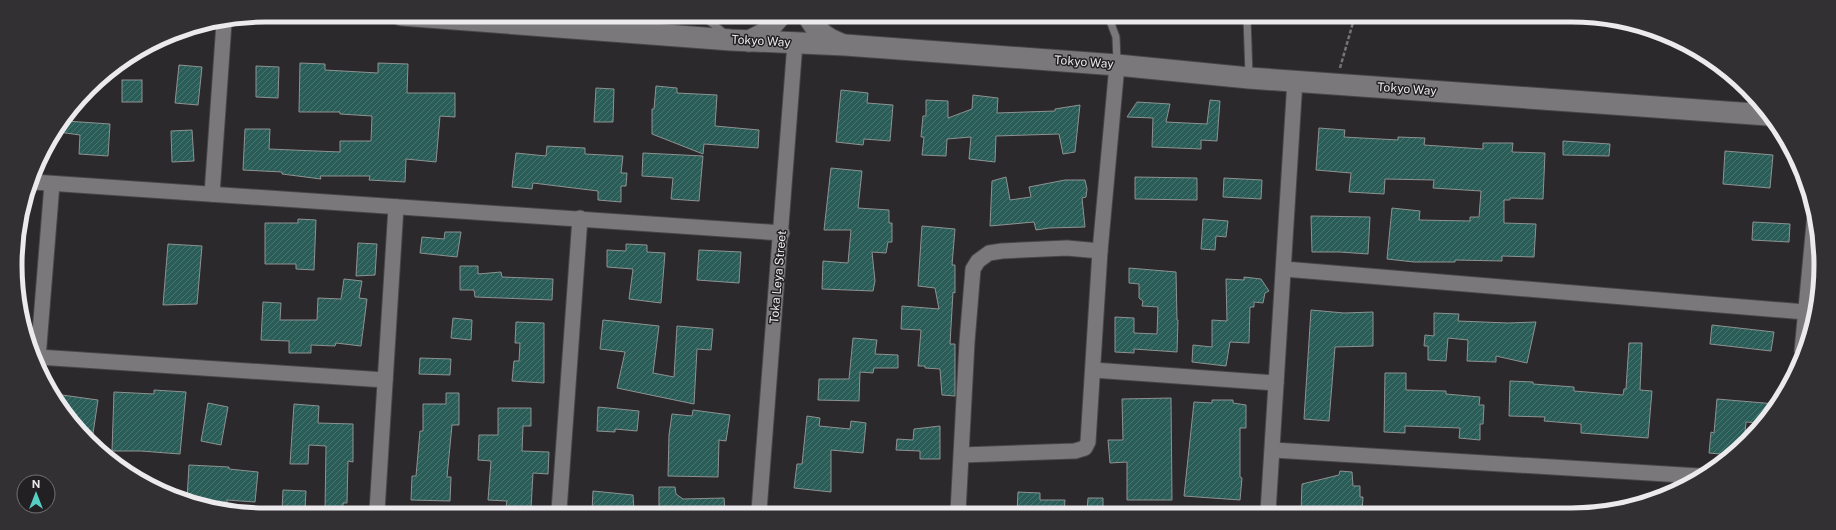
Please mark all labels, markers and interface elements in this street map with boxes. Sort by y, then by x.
street label: Tokyo Way [731,32,792,50]
street label: Tokyo Way [1054,53,1115,71]
street label: Tokyo Way [1377,80,1438,98]
street label: Toka Leya Street [767,229,789,324]
north arrow [16,474,56,514]
text: N [32,478,40,490]

